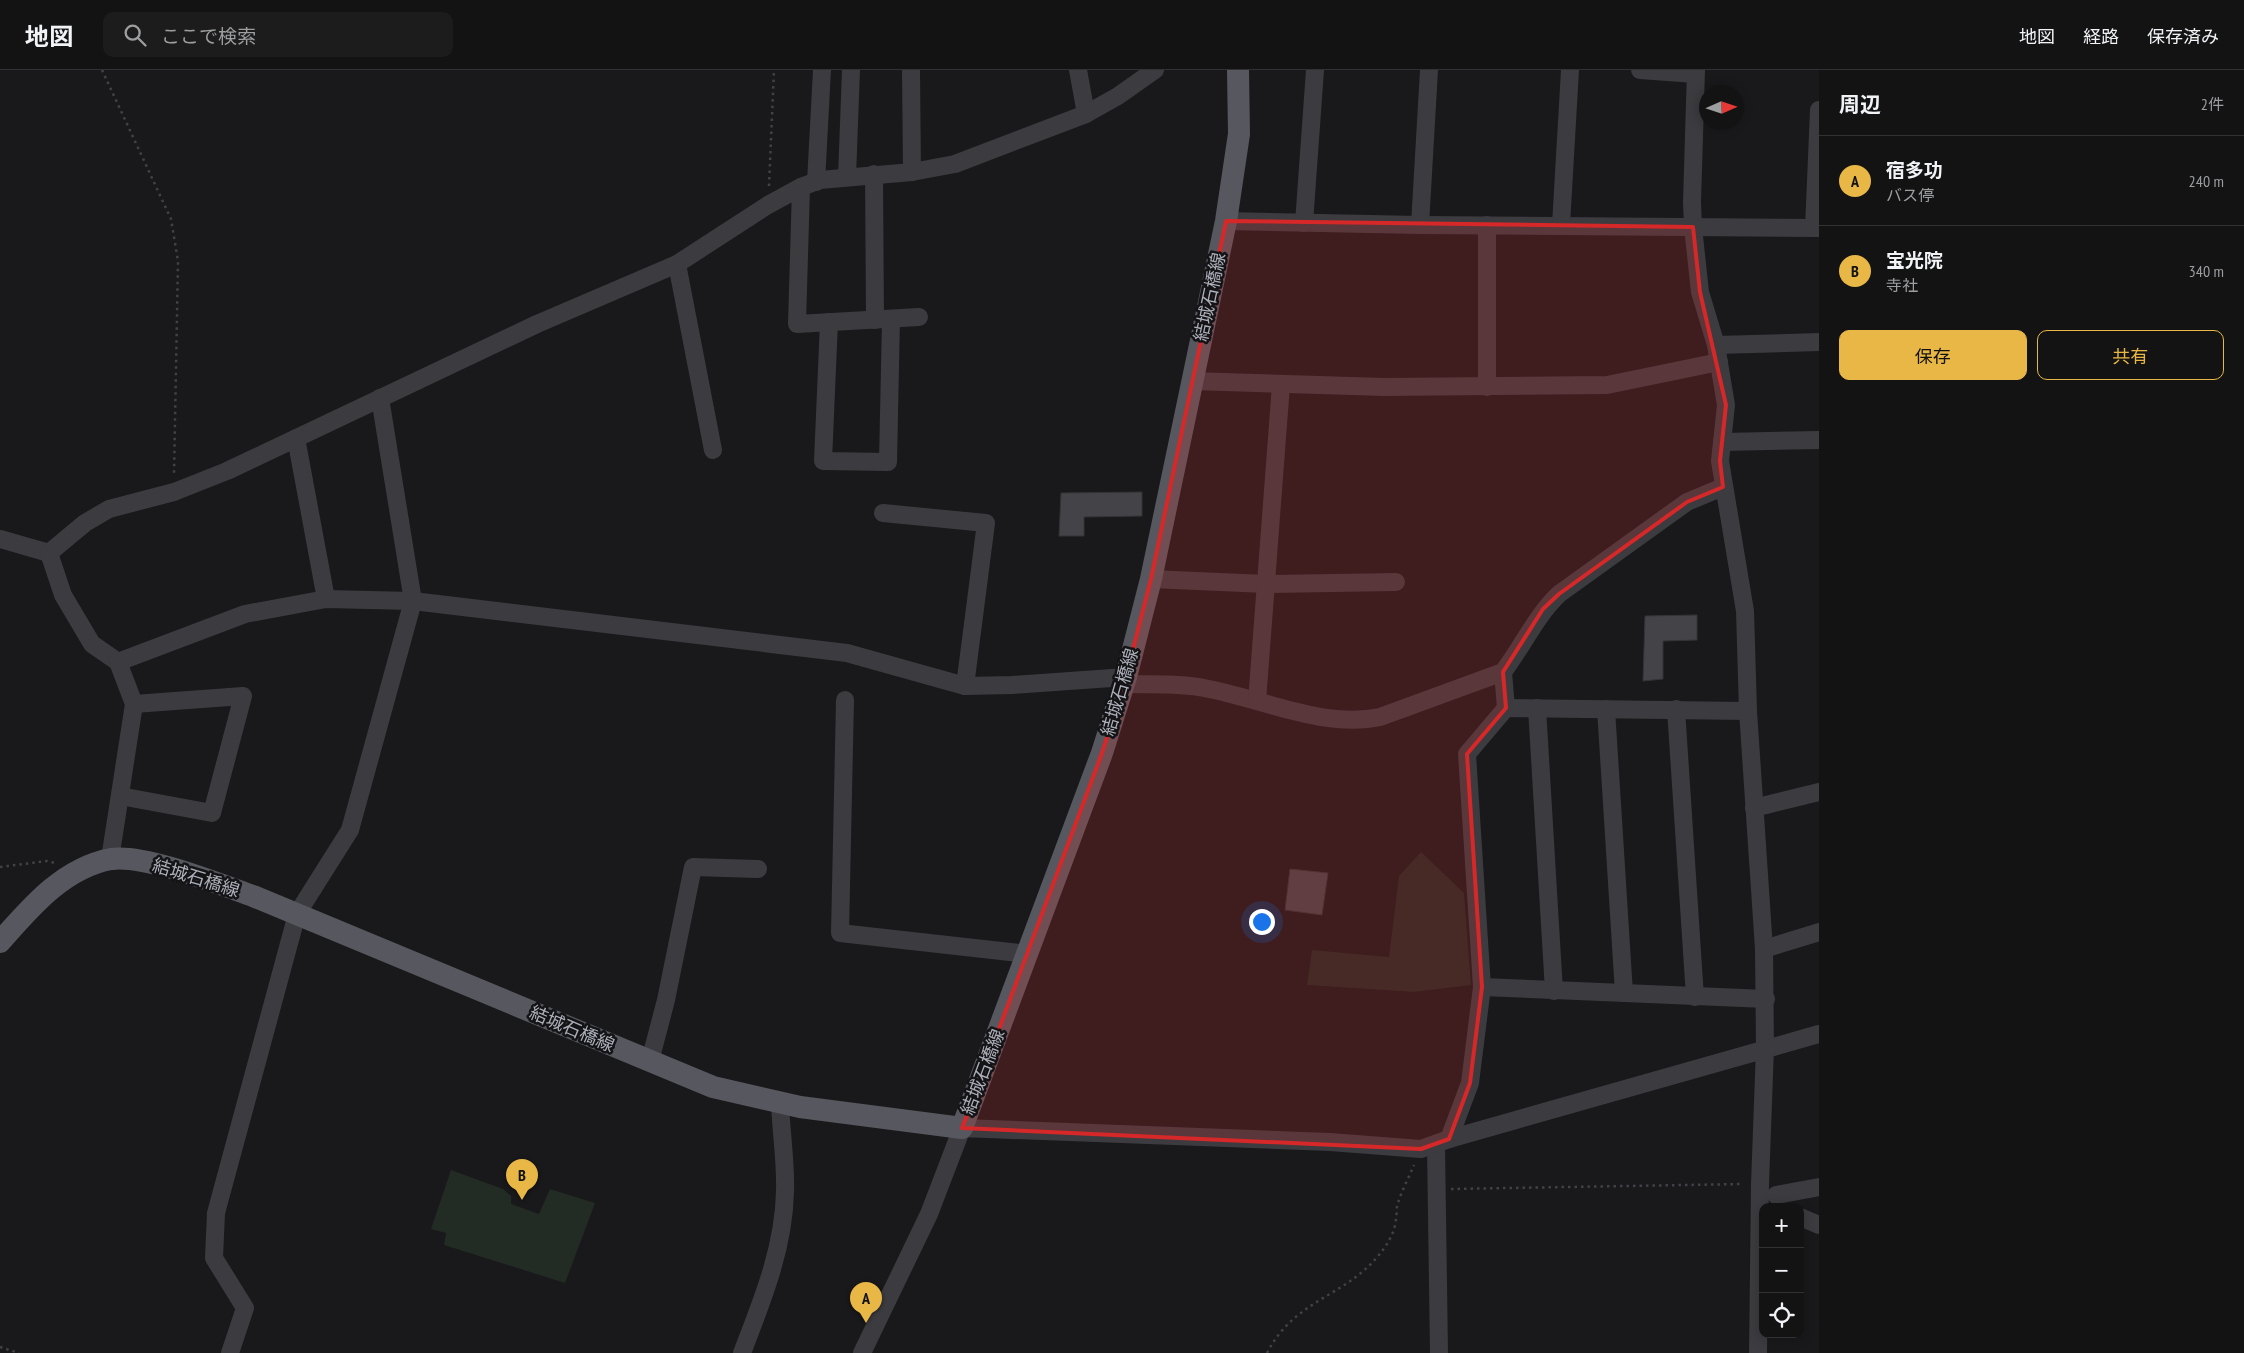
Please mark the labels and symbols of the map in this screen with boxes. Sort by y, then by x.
north arrow [1699,85,1744,130]
street label: 結城石橋線 [1189,250,1230,343]
street label: 結城石橋線 [1096,645,1143,738]
street label: 結城石橋線 [150,853,243,902]
your location [1249,909,1275,935]
street label: 結城石橋線 [526,1000,618,1057]
street label: 結城石橋線 [956,1026,1009,1118]
pin: B [506,1159,538,1200]
pin: A [850,1282,882,1323]

